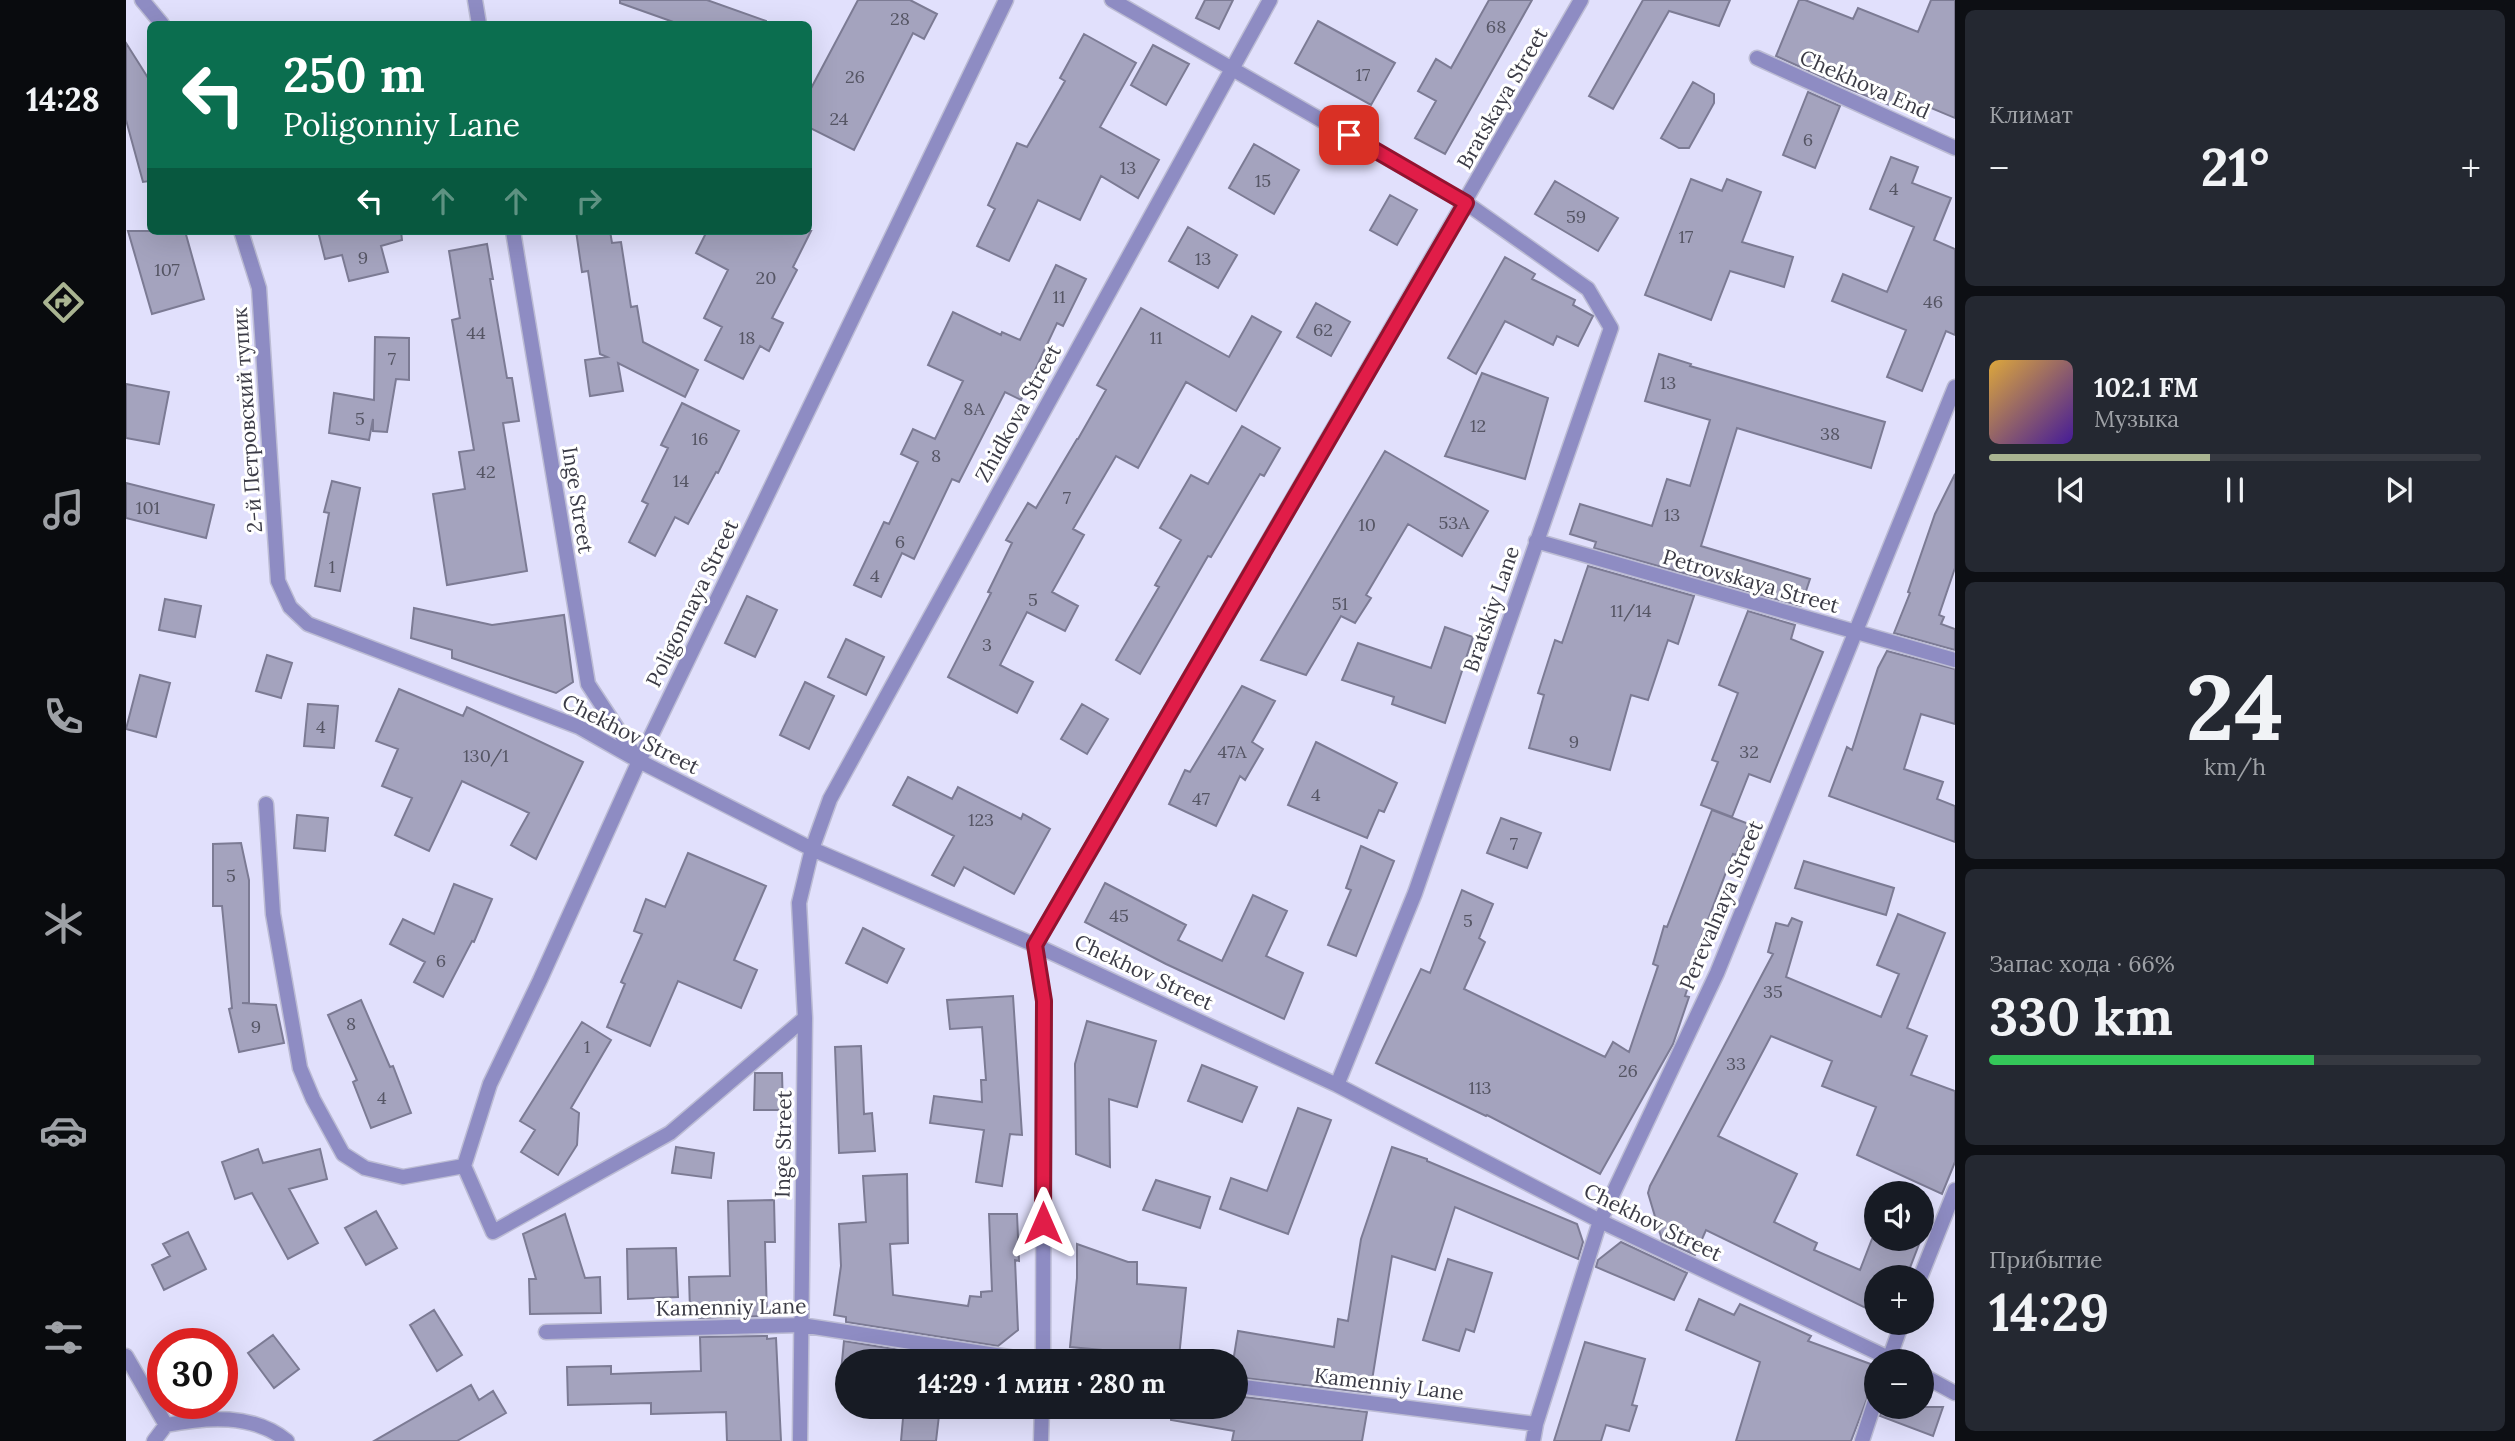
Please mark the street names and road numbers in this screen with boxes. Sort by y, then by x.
street label: Bratskaya Street [1450,22,1554,174]
street label: Chekhova End [1796,43,1934,125]
street label: 2-й Петровский тупик [226,306,268,534]
street label: Zhidkova Street [969,339,1067,487]
street label: Inge Street [556,445,600,556]
street label: Poligonnaya Street [640,514,745,691]
street label: Bratskiy Lane [1457,542,1525,676]
street label: Petrovskaya Street [1660,543,1843,619]
street label: Chekhov Street [558,688,705,781]
street label: Perevalnaya Street [1673,815,1769,994]
street label: Chekhov Street [1070,928,1219,1016]
street label: Inge Street [769,1089,797,1198]
street label: Chekhov Street [1580,1177,1727,1267]
street label: Kamenniy Lane [655,1292,807,1322]
street label: Kamenniy Lane [1313,1361,1465,1407]

